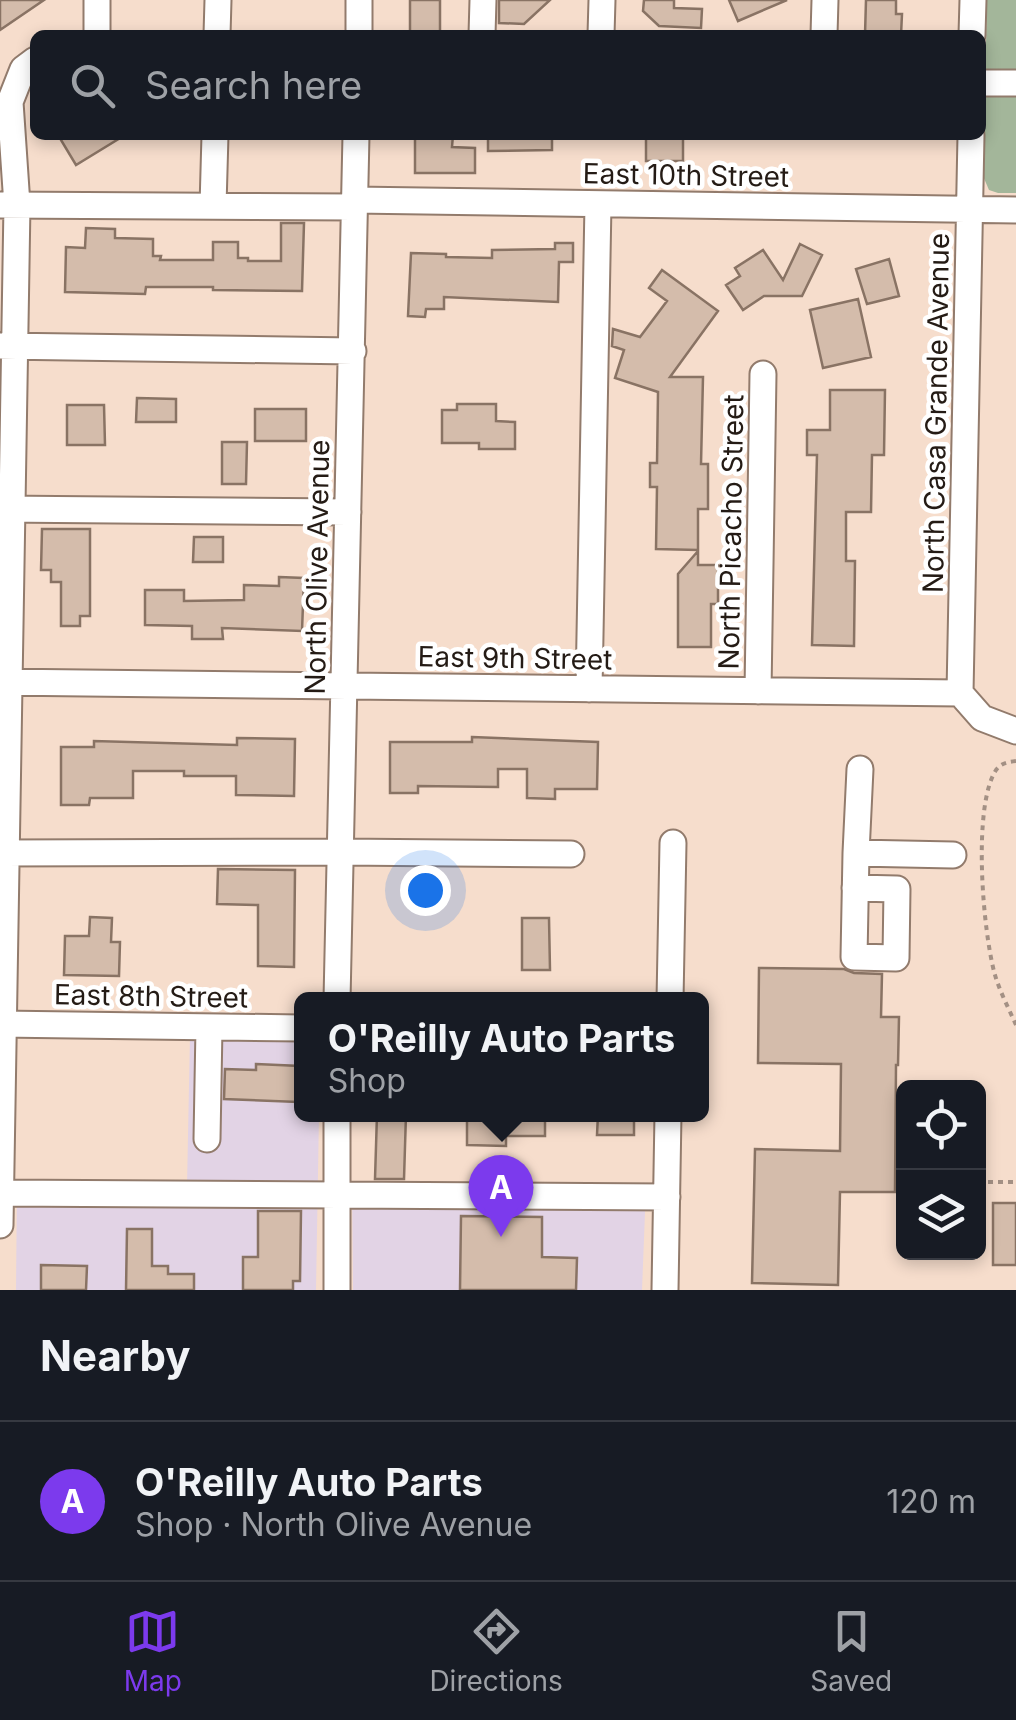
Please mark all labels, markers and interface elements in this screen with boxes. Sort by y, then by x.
search box [30,30,986,140]
icon: search [65,58,120,113]
text: Search here [145,62,362,108]
street label: East 10th Street [583,156,789,194]
street label: North Casa Grande Avenue [916,233,956,593]
street label: North Picacho Street [712,394,750,670]
street label: North Olive Avenue [298,439,336,695]
street label: East 9th Street [417,639,613,677]
your location [400,865,451,916]
street label: East 8th Street [54,977,248,1015]
popup [294,992,709,1122]
text: O'Reilly Auto Parts [328,1015,675,1061]
text: Shop [328,1061,406,1100]
map controls [896,1080,986,1260]
button: locate [896,1080,986,1170]
pin: A [468,1154,534,1237]
button: layers [896,1170,986,1260]
text: Nearby [40,1330,191,1381]
text: O'Reilly Auto Parts [135,1459,483,1505]
text: A [61,1482,84,1521]
text: 120 m [886,1482,976,1521]
text: Shop · North Olive Avenue [135,1505,532,1544]
tab: Map [124,1604,182,1698]
tab: Directions [429,1604,563,1698]
tab: Saved [810,1604,892,1698]

